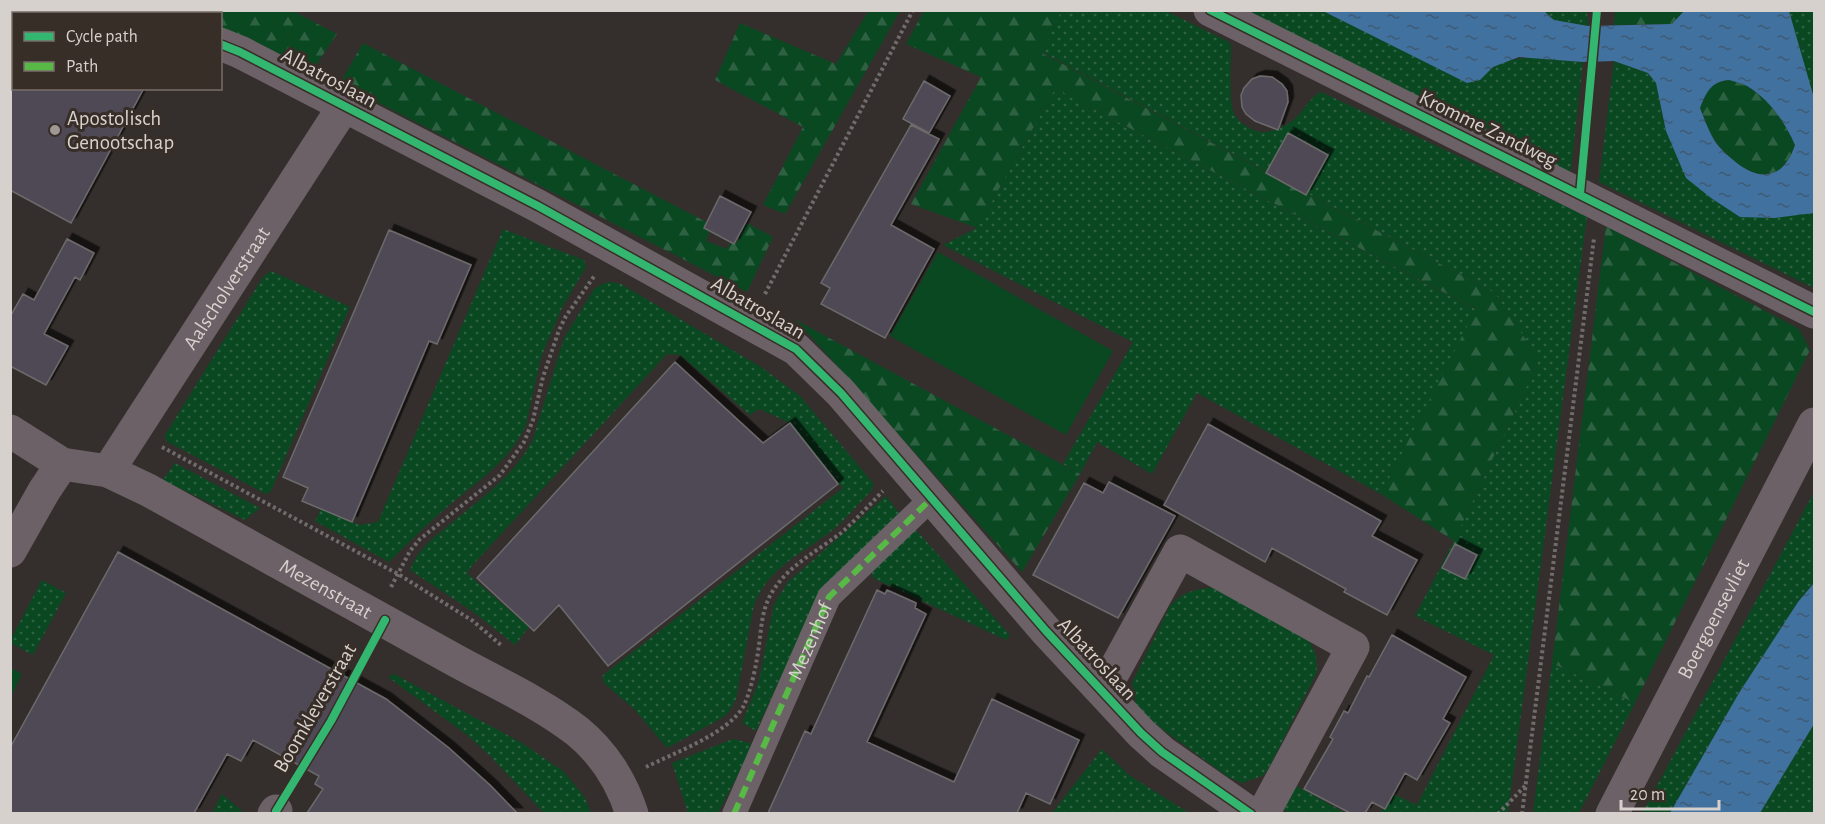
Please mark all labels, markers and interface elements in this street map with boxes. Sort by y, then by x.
legend [12,12,222,90]
text: Cycle path [66,28,138,46]
street label: Albatroslaan [278,44,380,112]
text: Path [66,58,98,76]
street label: Kromme Zandweg [1416,87,1561,172]
place label: Apostolisch Genootschap [67,108,174,153]
marker: Apostolisch Genootschap [48,123,62,137]
street label: Aalscholverstraat [179,223,274,353]
street label: Albatroslaan [707,273,809,343]
street label: Mezenstraat [276,555,376,623]
street label: Boergoensevliet [1674,555,1753,682]
street label: Mezenhof [784,598,836,683]
street label: Albatroslaan [1054,614,1140,704]
street label: Boomkleverstraat [270,640,360,776]
scale bar [1621,773,1718,811]
text: 20 m [1630,786,1665,804]

